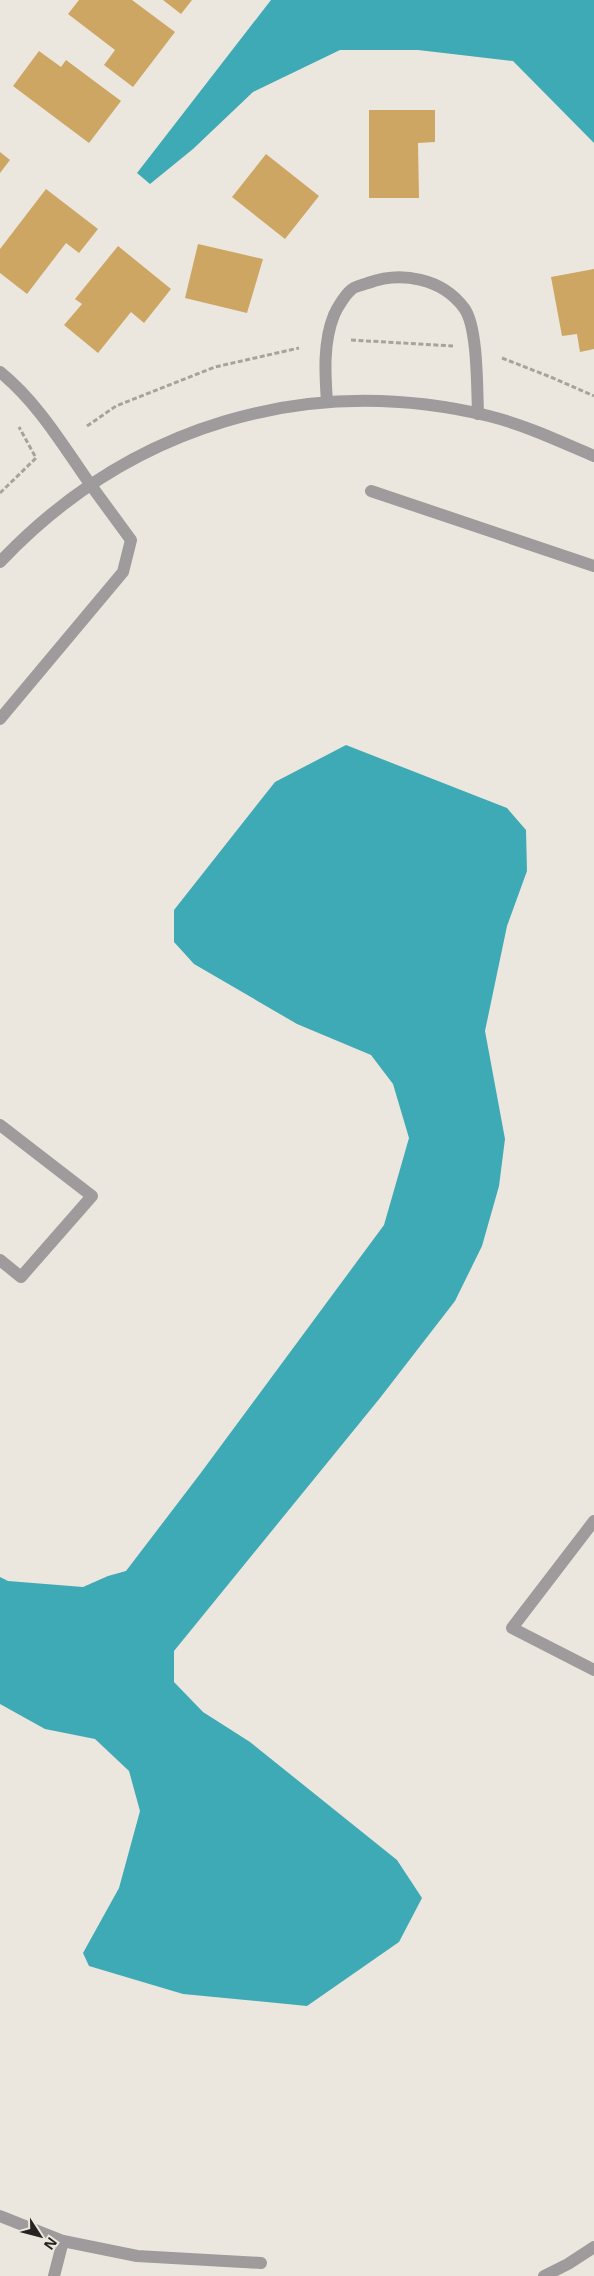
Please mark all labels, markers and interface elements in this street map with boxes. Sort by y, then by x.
north arrow [15,2211,65,2261]
text: N [40,2234,62,2254]

